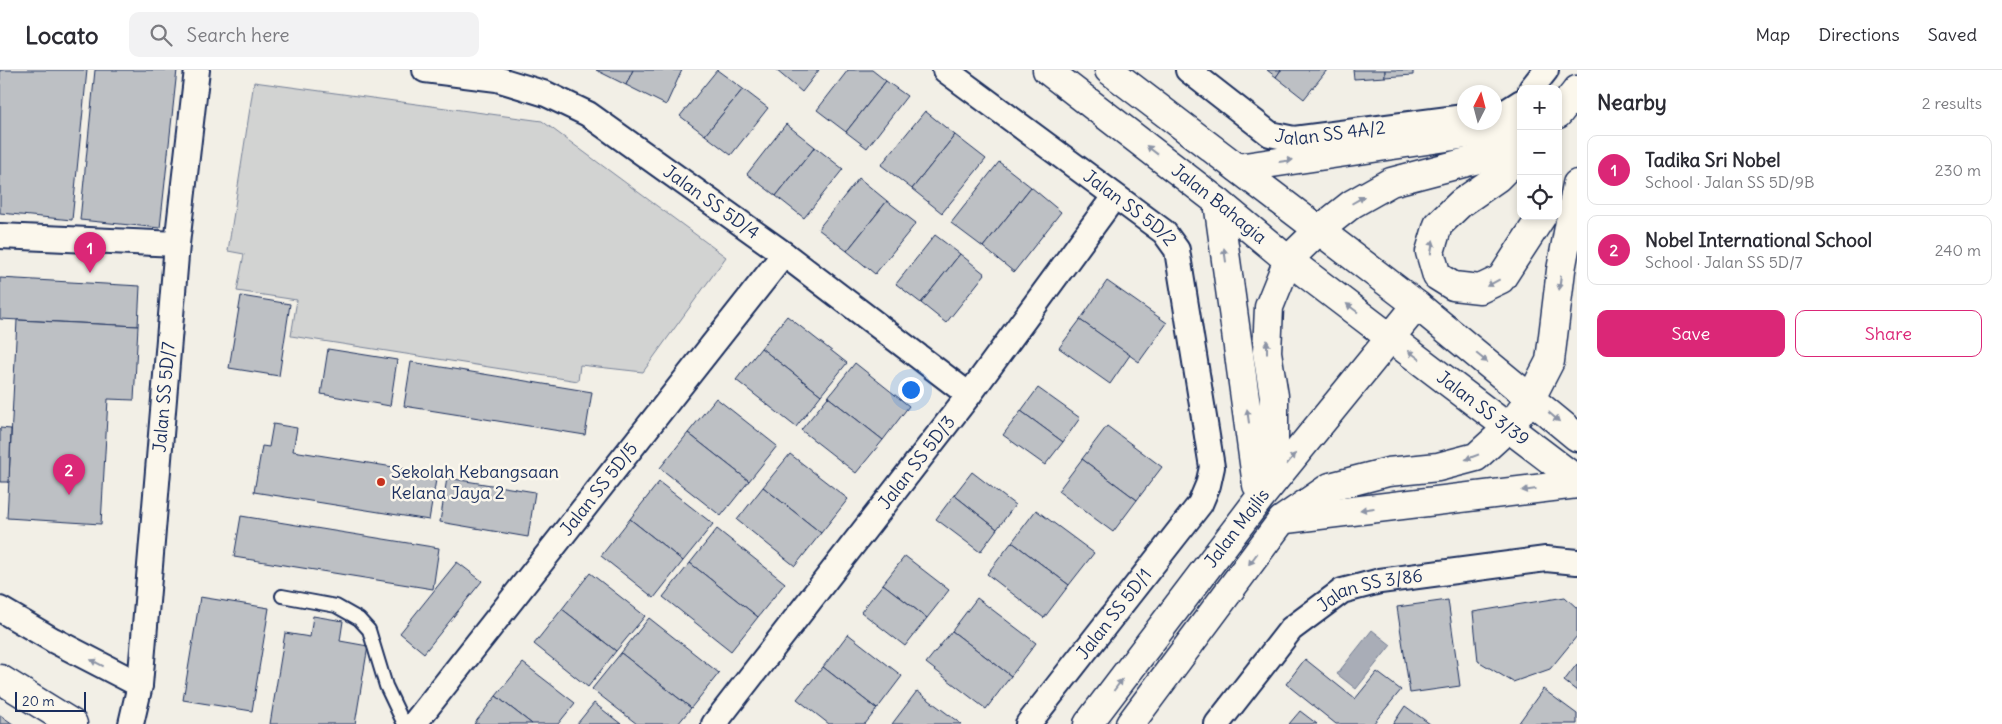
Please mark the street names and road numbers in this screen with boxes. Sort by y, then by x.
street label: Jalan SS 4A/2 [1273,115,1387,150]
street label: Jalan Bahagia [1167,158,1272,249]
street label: Jalan SS 5D/4 [659,160,764,244]
street label: Jalan SS 5D/2 [1079,164,1182,250]
street label: Jalan SS 5D/7 [148,341,180,453]
street label: Jalan SS 3/39 [1433,366,1534,451]
street label: Jalan SS 5D/3 [873,411,960,514]
street label: Jalan SS 5D/5 [555,437,642,540]
street label: Jalan Majlis [1199,484,1274,572]
street label: Jalan SS 3/86 [1312,563,1424,617]
street label: Jalan SS 5D/1 [1071,564,1156,664]

